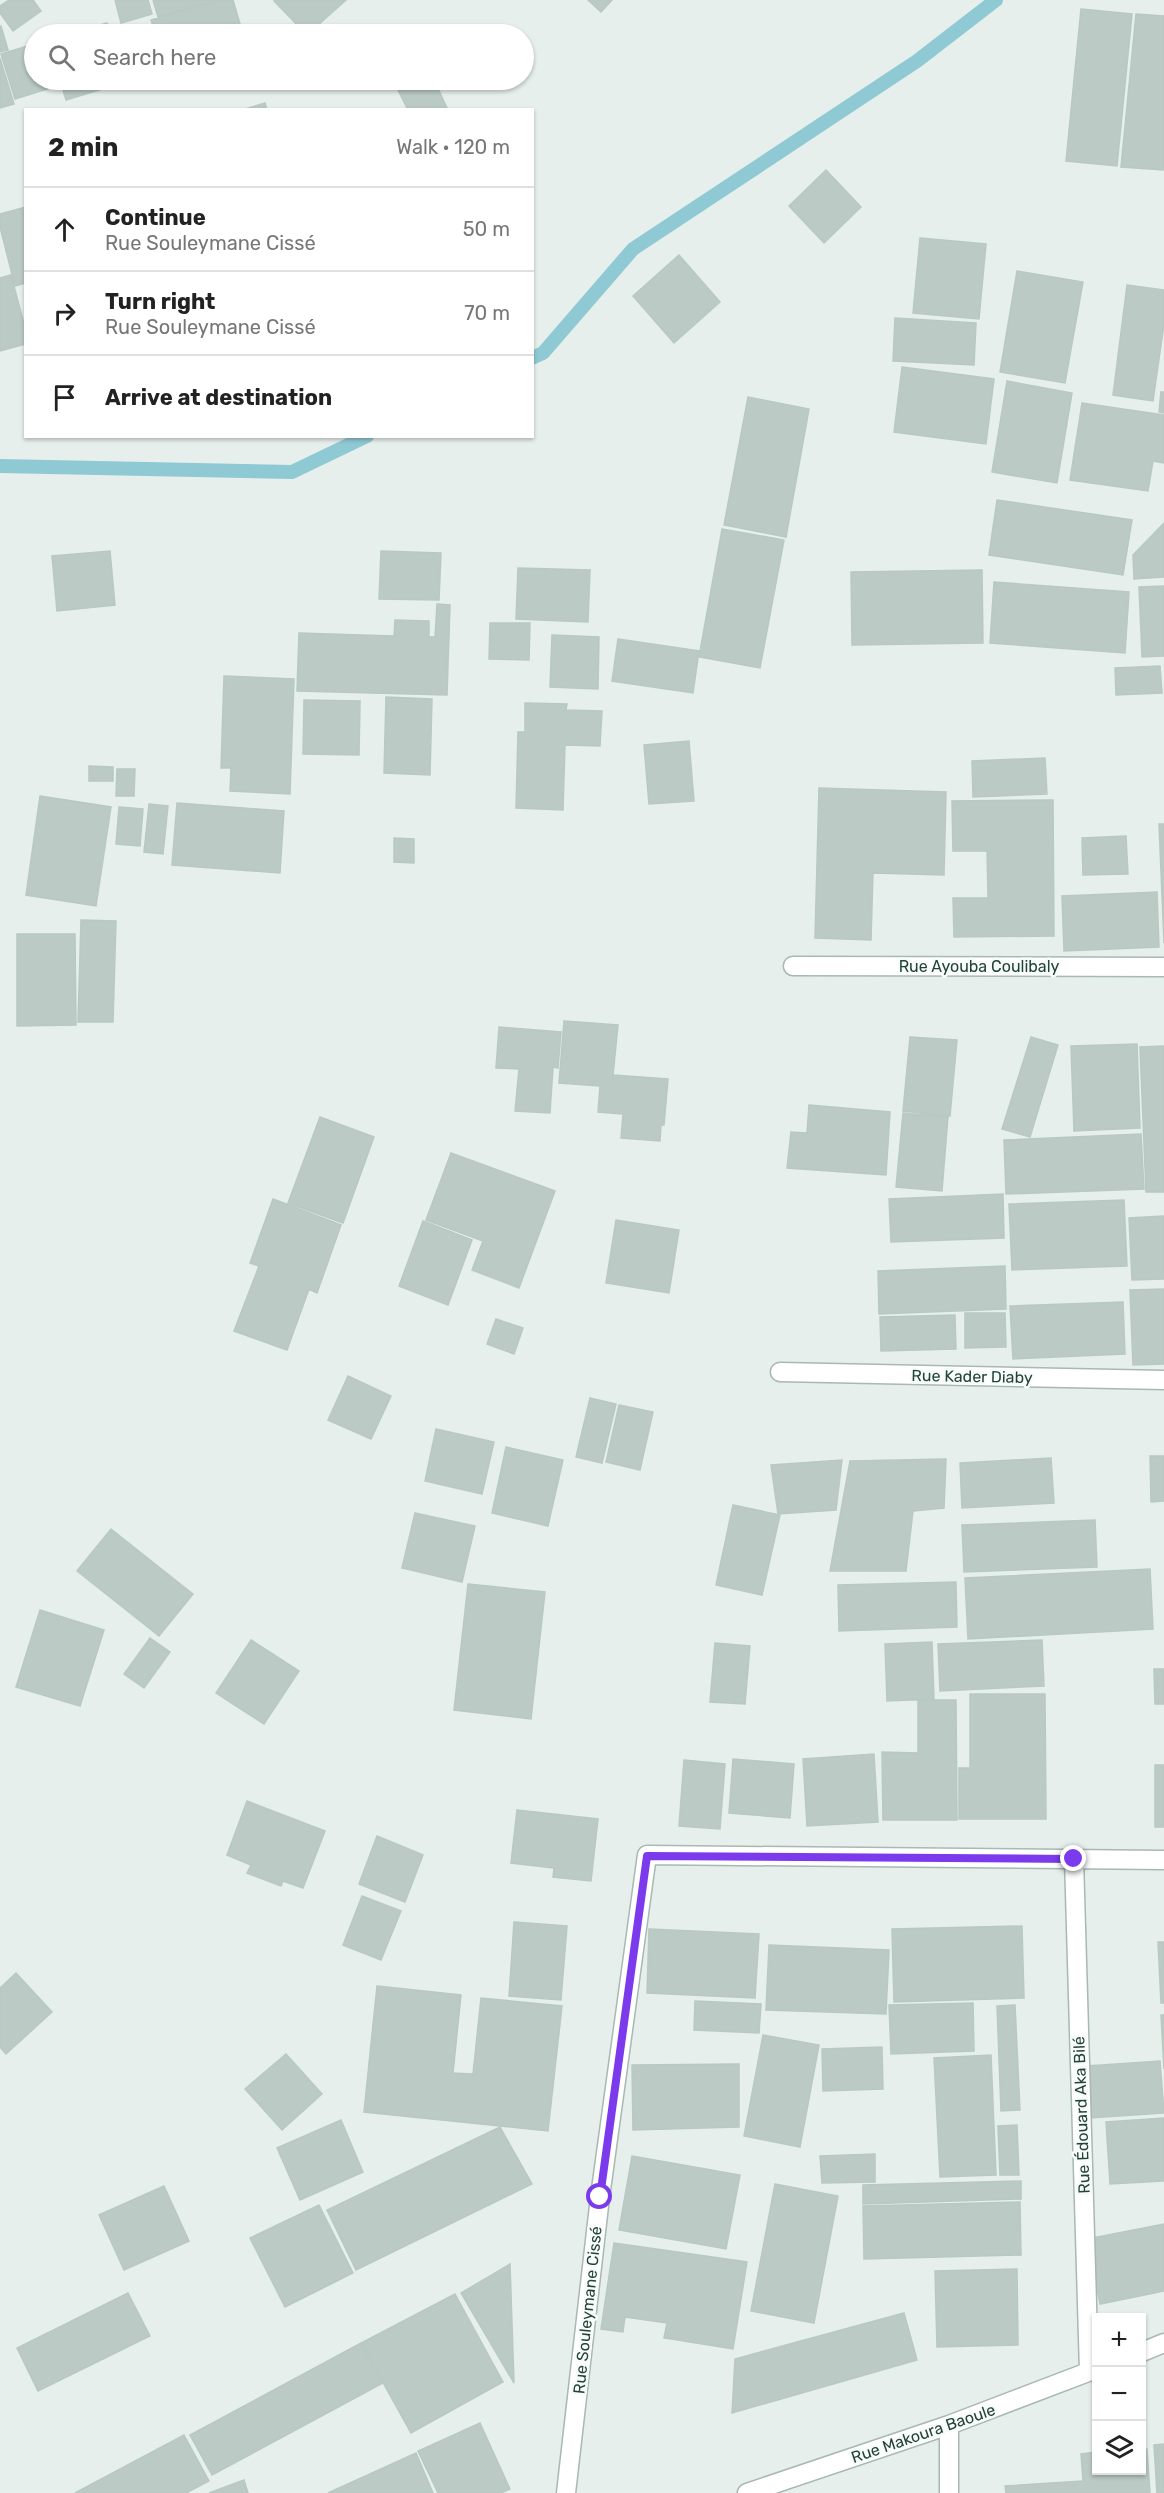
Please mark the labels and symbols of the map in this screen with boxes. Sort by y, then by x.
street label: Rue Ayouba Coulibaly [899,957,1060,976]
street label: Rue Kader Diaby [911,1366,1033,1387]
route end [1060,1845,1086,1871]
street label: Rue Édouard Aka Bilé [1069,2036,1094,2194]
route start [586,2183,612,2209]
street label: Rue Souleymane Cissé [569,2225,606,2395]
street label: Rue Makoura Baoule [849,2400,998,2467]

